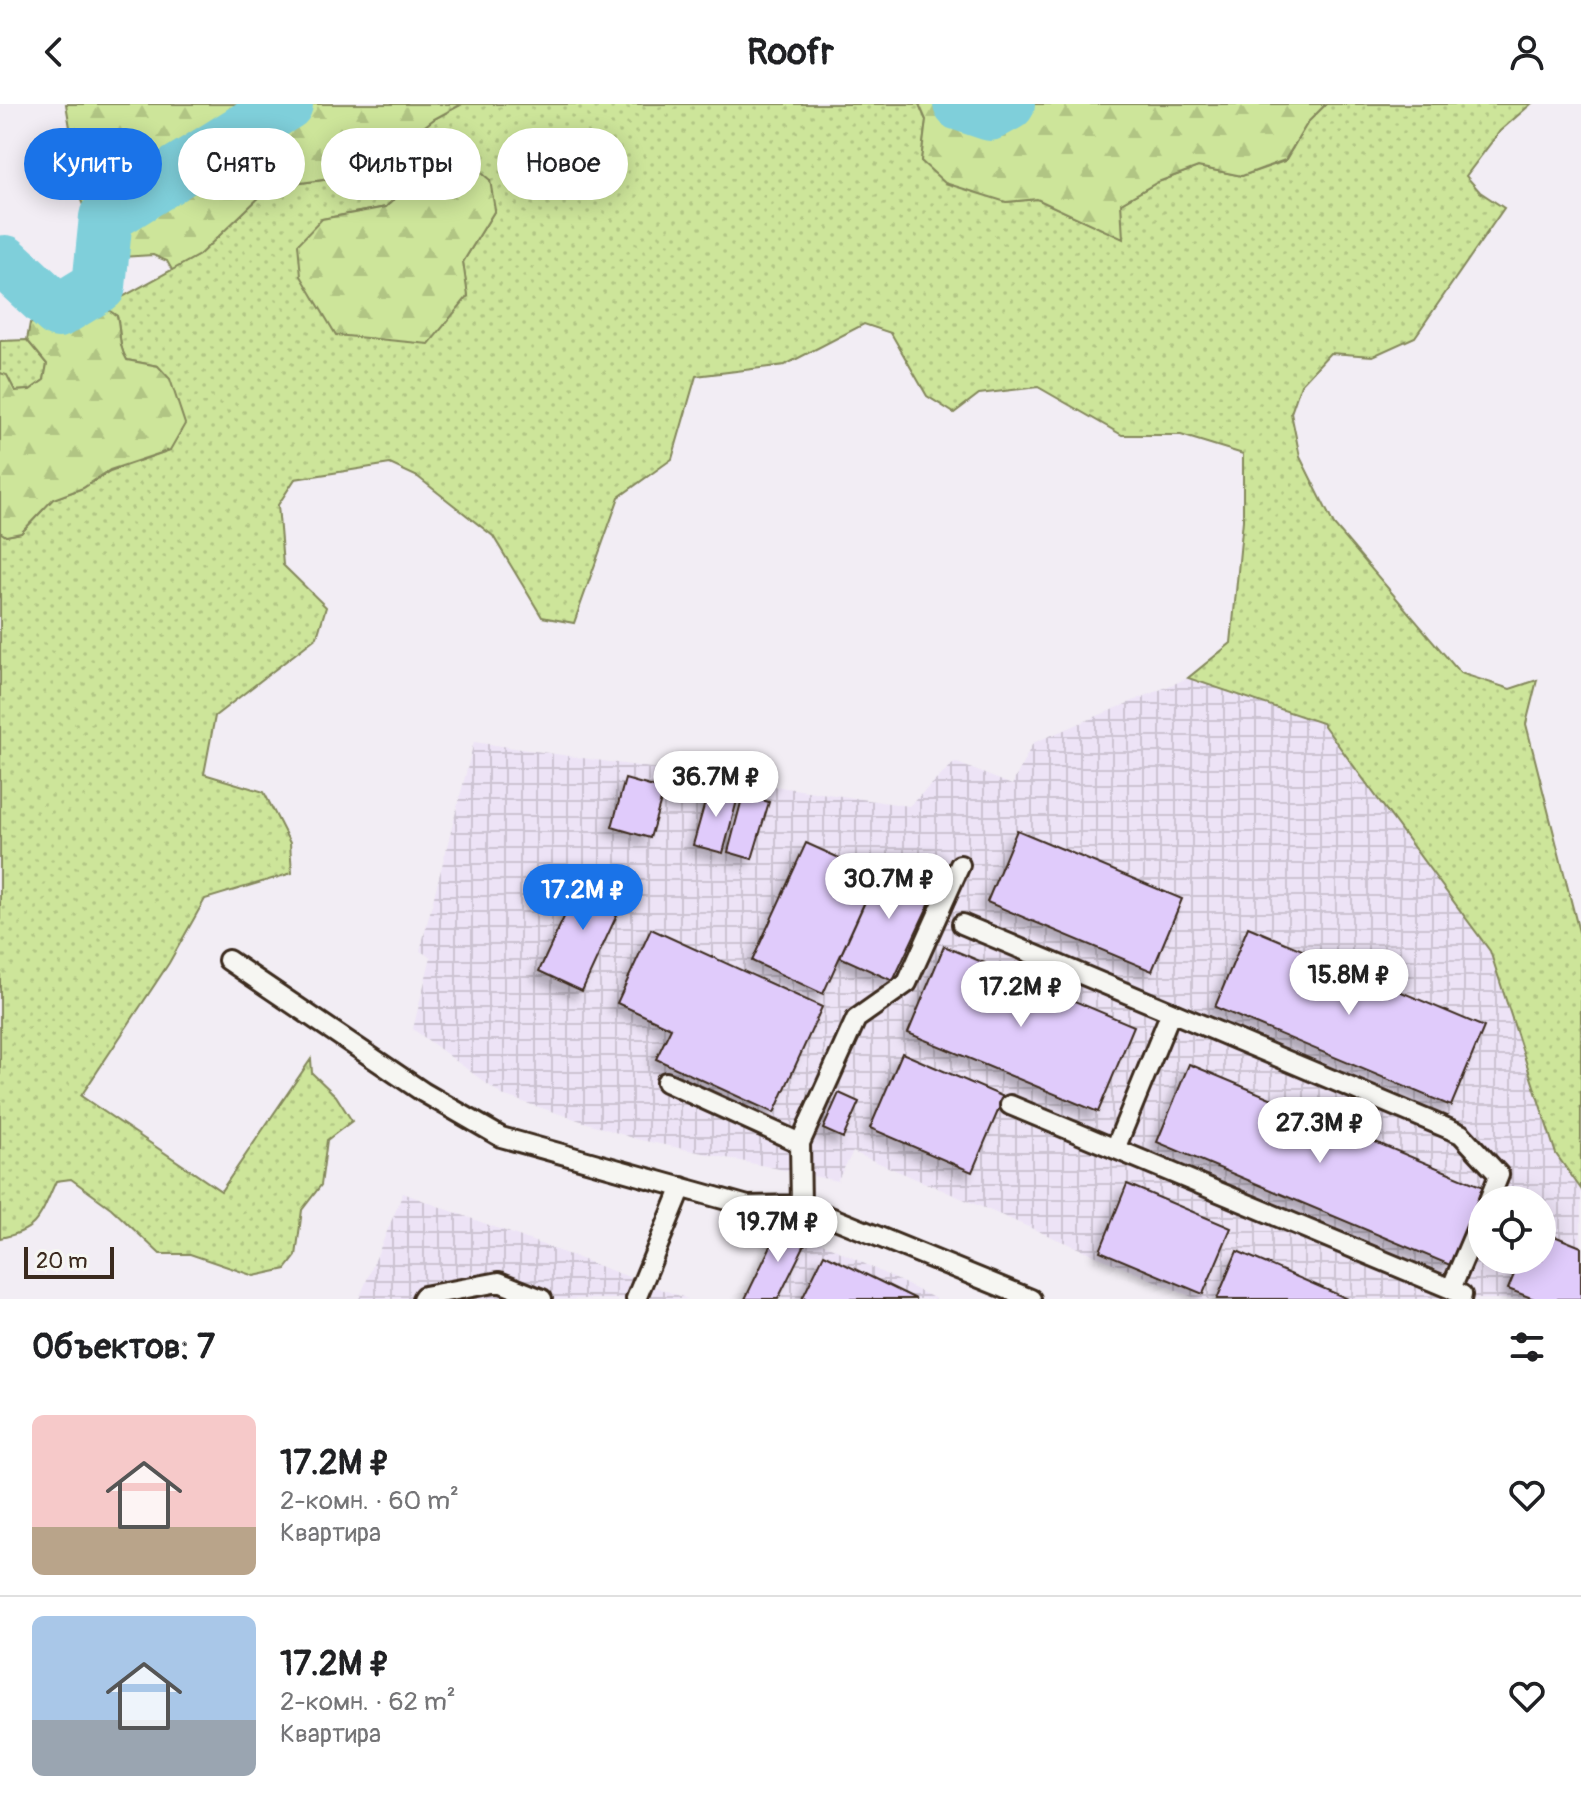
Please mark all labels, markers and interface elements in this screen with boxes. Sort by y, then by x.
icon: back [32,30,76,74]
text: Roofr [747,30,834,75]
icon: person [1505,30,1549,74]
chip: Купить [24,128,162,200]
chip: Снять [178,128,305,200]
chip: Фильтры [321,128,481,200]
chip: Новое [497,128,628,200]
pin: 36.7M ₽ [642,751,790,819]
text: 36.7M ₽ [671,761,761,793]
pin: 30.7M ₽ [815,853,963,921]
text: 30.7M ₽ [843,863,935,895]
pin: 17.2M ₽ [509,864,657,932]
text: 17.2M ₽ [541,874,625,906]
pin: 15.8M ₽ [1275,949,1423,1017]
text: 15.8M ₽ [1307,959,1391,991]
pin: 17.2M ₽ [947,961,1095,1029]
text: 17.2M ₽ [979,971,1063,1003]
pin: 27.3M ₽ [1246,1097,1394,1165]
text: 27.3M ₽ [1276,1107,1364,1139]
map controls [1468,1186,1556,1274]
button: locate [1468,1186,1556,1274]
pin: 19.7M ₽ [704,1196,852,1264]
text: 19.7M ₽ [737,1206,819,1238]
scale bar [24,1243,114,1279]
text: 20 m [36,1247,88,1275]
icon: filters [1505,1325,1549,1369]
text: Объектов: 7 [32,1326,215,1369]
text: 17.2M ₽ [280,1442,390,1485]
icon: home [96,1447,192,1543]
icon: heart [1505,1473,1549,1517]
text: 2-комн. · 60 m² [280,1485,459,1517]
text: Квартира [280,1517,381,1549]
text: 17.2M ₽ [280,1643,390,1686]
icon: home [96,1648,192,1744]
icon: heart [1505,1674,1549,1718]
text: 2-комн. · 62 m² [280,1686,456,1718]
text: Квартира [280,1718,381,1750]

